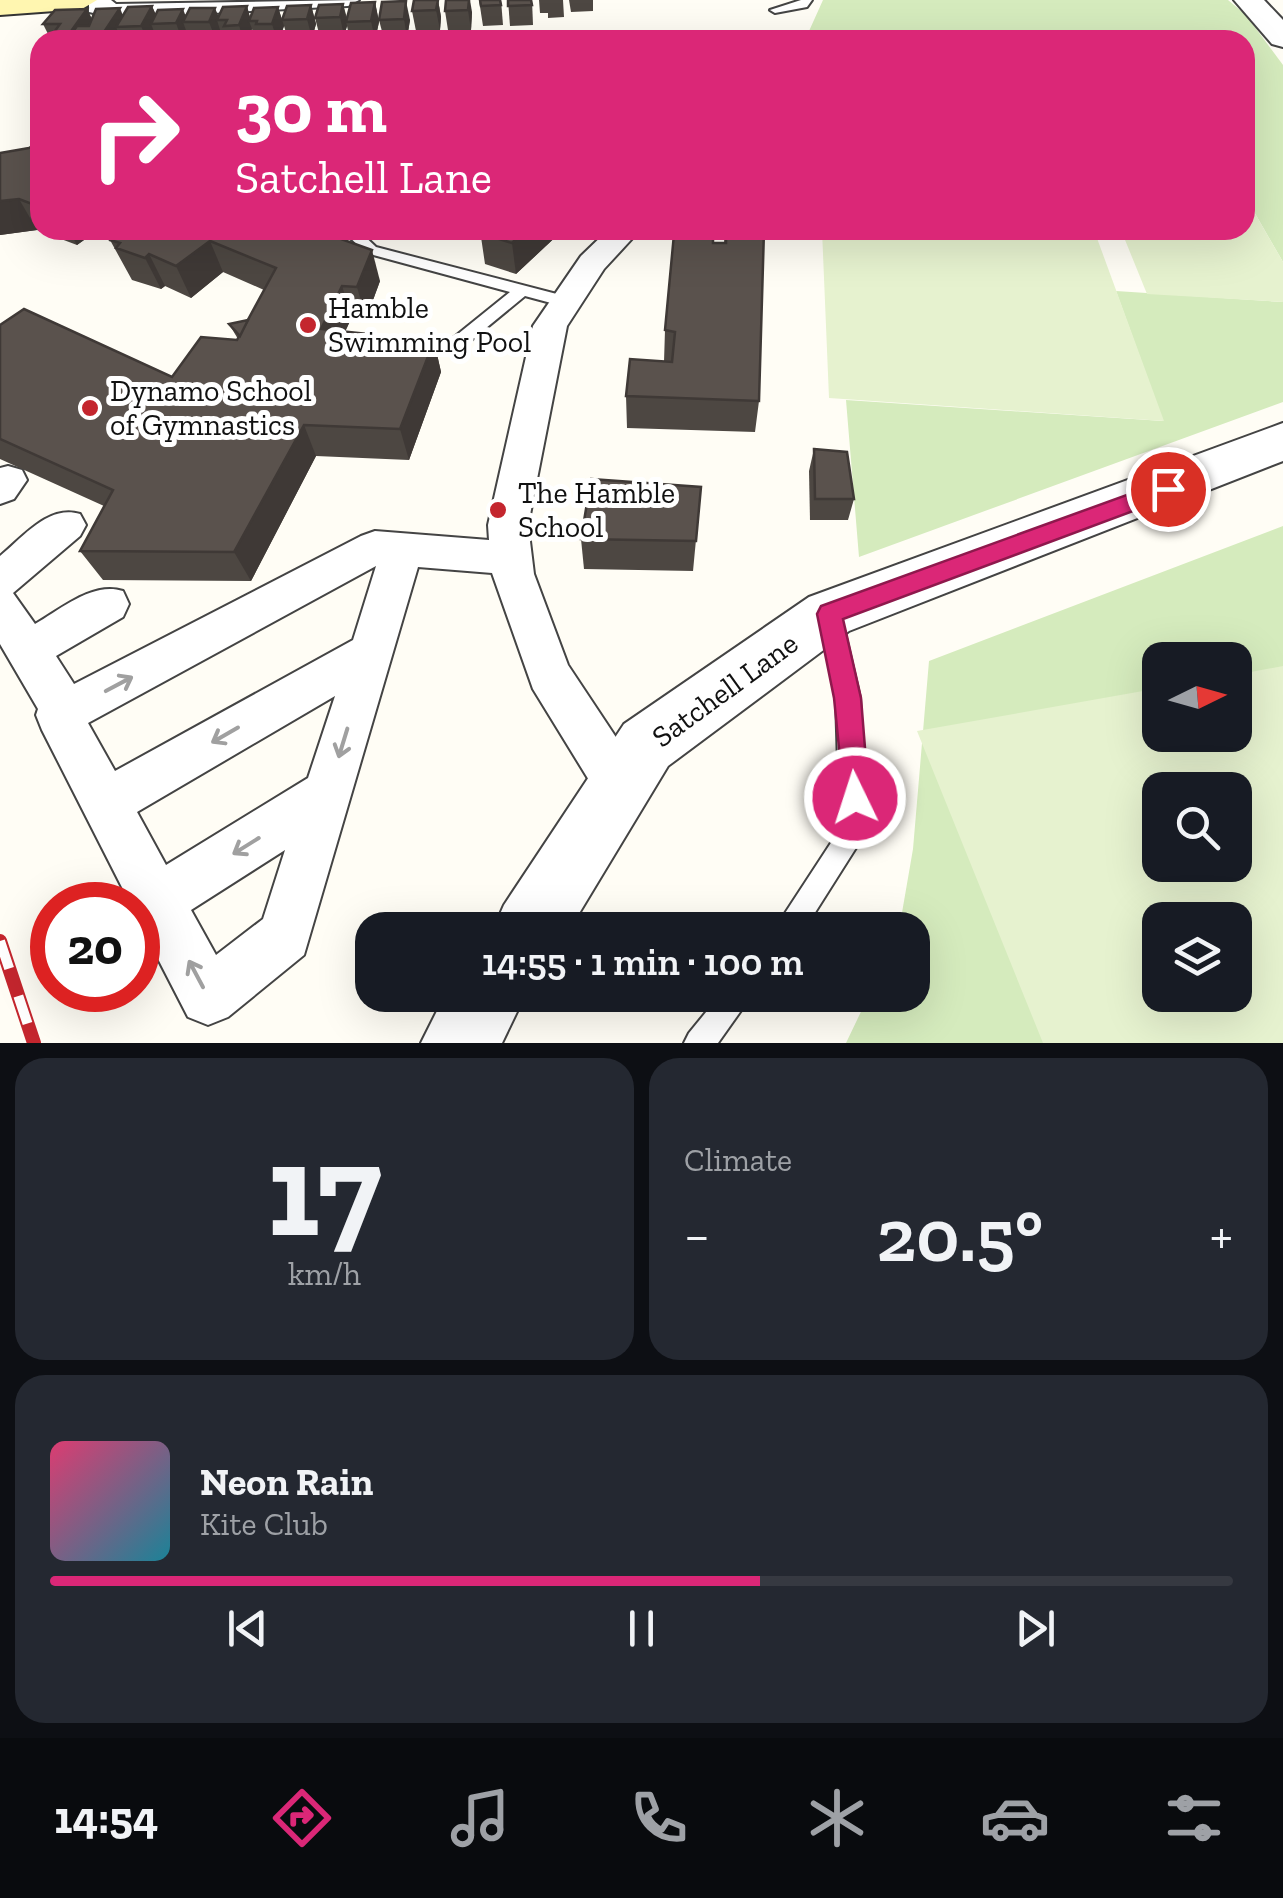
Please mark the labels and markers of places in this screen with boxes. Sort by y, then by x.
place label: Hamble Swimming Pool [328,290,531,360]
marker: Hamble Swimming Pool [297,314,319,336]
place label: Dynamo School of Gymnastics [110,373,312,443]
marker: Dynamo School of Gymnastics [79,397,101,419]
pin [1126,447,1211,532]
place label: The Hamble School [518,475,675,545]
marker: The Hamble School [487,499,509,521]

